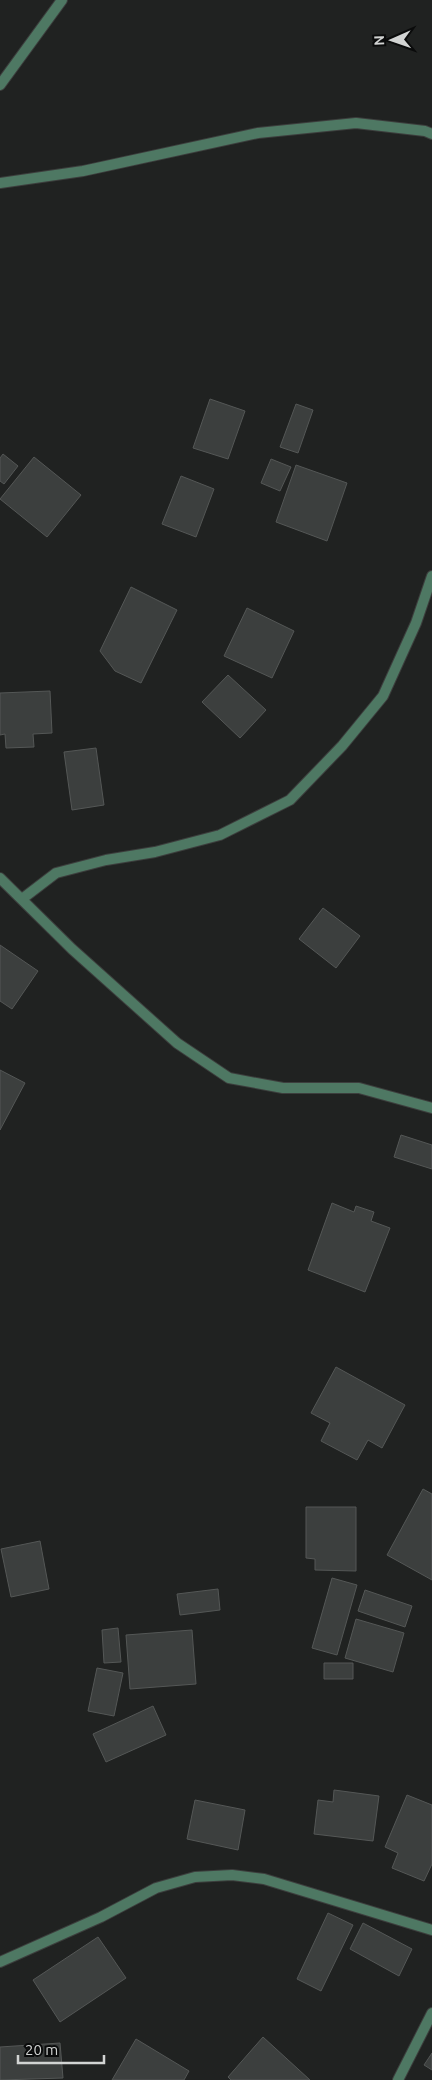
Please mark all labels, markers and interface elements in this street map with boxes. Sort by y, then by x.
north arrow [367,15,417,65]
text: N [371,35,387,46]
scale bar [18,2032,104,2064]
text: 20 m [25,2041,58,2058]

